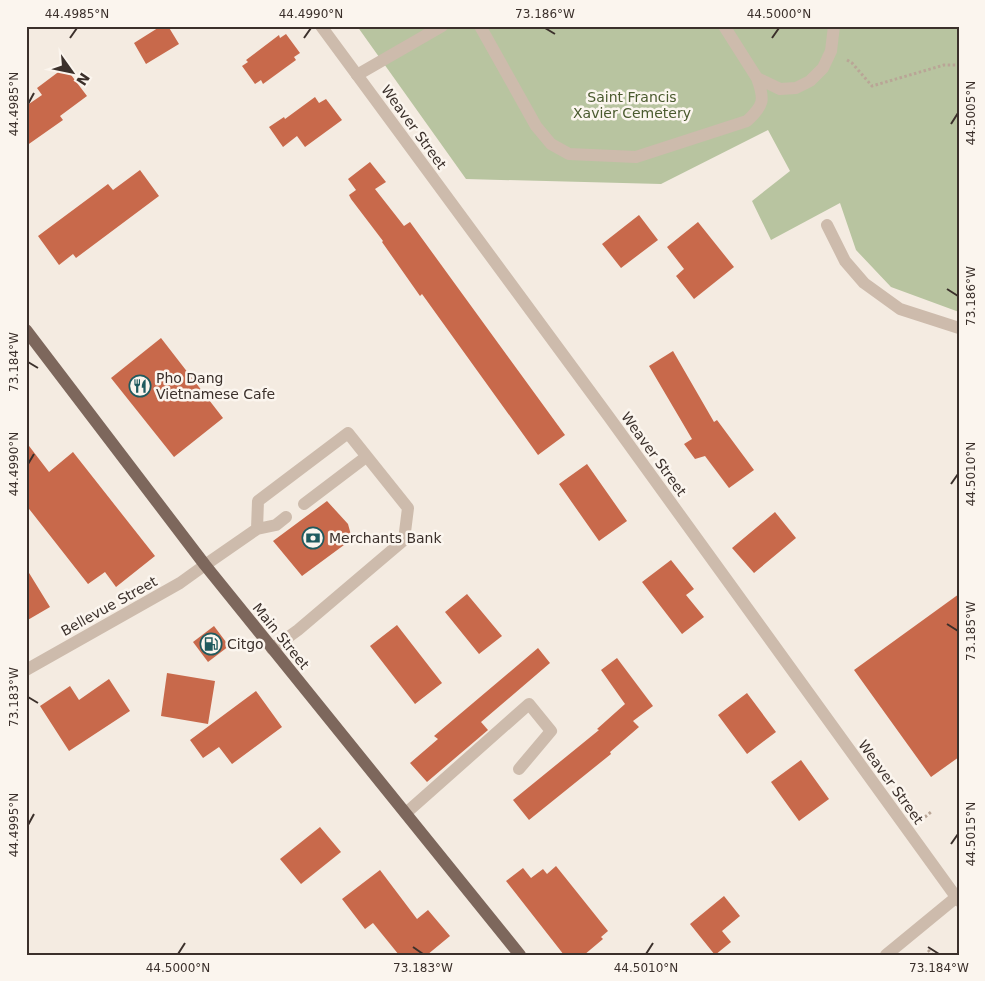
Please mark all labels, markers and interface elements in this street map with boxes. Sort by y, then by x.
text: 44.4985°N [45,7,109,21]
text: 44.4990°N [279,7,343,21]
text: 73.186°W [515,7,575,21]
text: 44.5000°N [747,7,811,21]
north arrow [48,48,98,98]
text: N [73,70,93,88]
text: 44.4985°N [7,72,21,136]
text: 44.5005°N [964,81,978,145]
street label: Weaver Street [378,82,450,173]
park label: Saint Francis Xavier Cemetery [573,89,691,121]
text: 73.186°W [964,266,978,326]
text: 73.184°W [7,332,21,392]
place label: Pho Dang Vietnamese Cafe [156,370,275,402]
restaurant icon: Pho Dang Vietnamese Cafe [128,374,152,398]
street label: Weaver Street [618,409,690,500]
text: 44.4990°N [7,432,21,496]
text: 44.5010°N [964,442,978,506]
bank icon: Merchants Bank [301,526,325,550]
place label: Merchants Bank [329,530,442,546]
street label: Bellevue Street [58,573,160,639]
street label: Main Street [249,600,313,673]
text: 73.185°W [964,601,978,661]
fuel station icon: Citgo [199,632,223,656]
place label: Citgo [227,636,264,652]
text: 73.183°W [7,667,21,727]
street label: Weaver Street [855,737,927,828]
text: 44.4995°N [7,793,21,857]
text: 44.5015°N [964,802,978,866]
text: 44.5000°N [146,961,210,975]
text: 73.183°W [393,961,453,975]
text: 44.5010°N [614,961,678,975]
text: 73.184°W [909,961,969,975]

